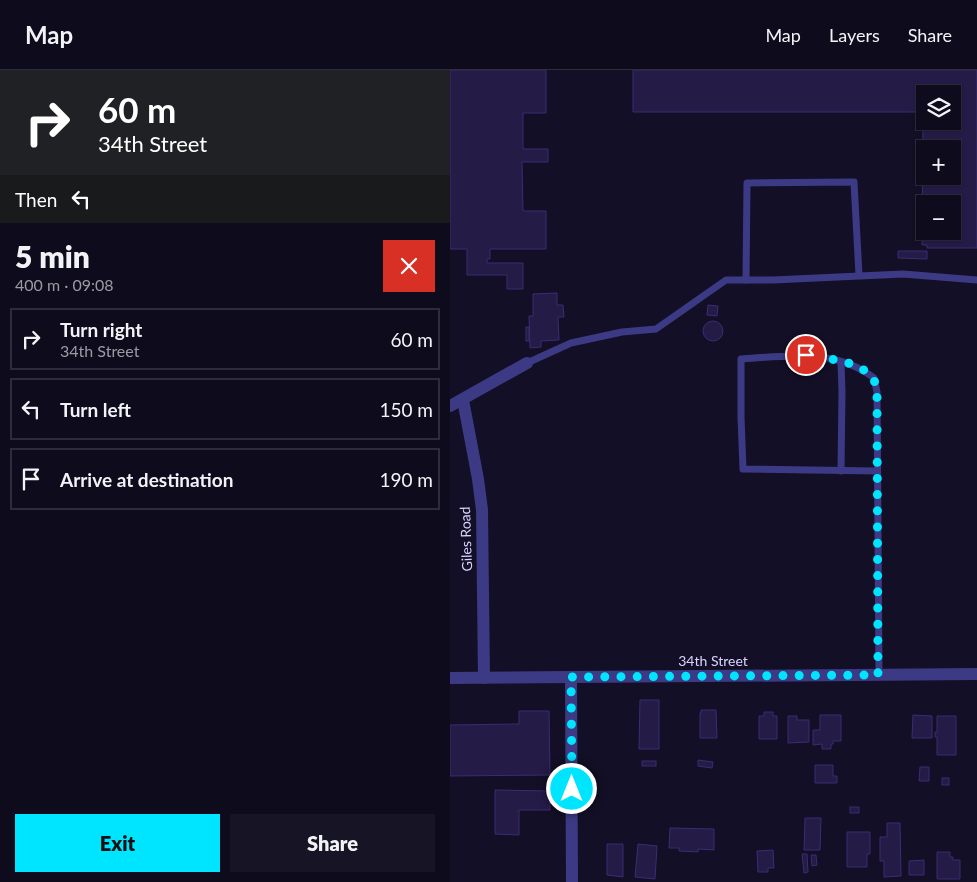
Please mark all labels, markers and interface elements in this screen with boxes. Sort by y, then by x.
text: Map [25,20,73,49]
text: Map [765,24,801,46]
text: Layers [829,24,880,46]
text: Share [908,24,952,46]
map controls [916,85,961,240]
button: layers [916,85,961,130]
text: 60 m [98,88,176,130]
icon: right [15,90,80,155]
text: 34th Street [98,130,207,157]
button: + [916,140,961,185]
icon: left [67,185,95,213]
text: Then [15,188,57,211]
button: − [916,195,961,240]
text: 5 min [15,238,90,274]
button: close [383,240,435,292]
text: 400 m · 09:08 [15,275,114,294]
text: Turn right [60,318,142,341]
icon: right [17,325,45,353]
text: 60 m [390,328,433,351]
pin [785,334,827,376]
text: 34th Street [60,341,139,360]
icon: arrive [792,341,820,369]
icon: left [17,395,45,423]
text: Turn left [60,398,131,421]
text: 150 m [379,398,433,421]
icon: arrive [17,465,45,493]
text: Arrive at destination [60,468,233,491]
text: 190 m [379,468,433,491]
street label: Giles Road [456,506,475,572]
street label: 34th Street [678,652,748,669]
position arrow [545,762,597,814]
button: Exit [15,814,220,872]
button: Share [230,814,435,872]

